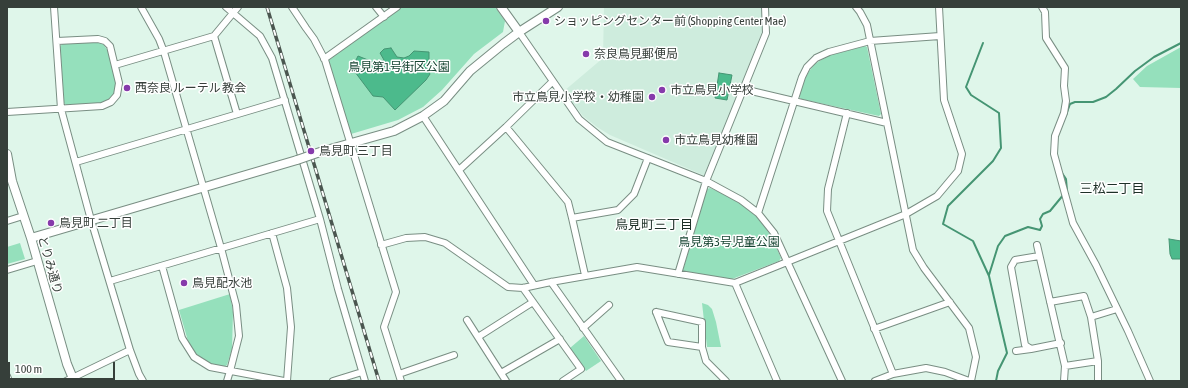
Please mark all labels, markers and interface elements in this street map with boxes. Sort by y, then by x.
place label: ショッピングセンター前 (Shopping Center Mae) [554,14,786,28]
marker: ショッピングセンター前 (Shopping Center Mae) [541,16,551,26]
place label: 奈良鳥見郵便局 [594,47,678,61]
marker: 奈良鳥見郵便局 [581,49,591,59]
park label: 鳥見第1号街区公園 [348,60,450,74]
place label: 西奈良 ルーテル 教会 [135,81,246,95]
marker: 西奈良 ルーテル 教会 [122,83,132,93]
place label: 市立鳥見小学校 [670,83,754,97]
marker: 市立鳥見小学校 [657,85,667,95]
place label: 市立鳥見小学校・幼稚園 [512,90,644,104]
marker: 市立鳥見小学校・幼稚園 [647,92,657,102]
place label: 市立鳥見幼稚園 [674,133,758,147]
marker: 市立鳥見幼稚園 [661,135,671,145]
place label: 鳥見町 三丁目 [319,144,393,158]
marker: 鳥見町 三丁目 [306,146,316,156]
district label: 三松二丁目 [1080,181,1144,197]
place label: 鳥見町 二丁目 [59,216,133,230]
district label: 鳥見町三丁目 [615,217,693,233]
marker: 鳥見町 二丁目 [46,218,56,228]
street label: とりみ通り [35,234,65,296]
park label: 鳥見第3号児童公園 [678,235,780,249]
place label: 鳥見配水池 [192,276,252,290]
marker: 鳥見配水池 [179,278,189,288]
scale bar [10,354,117,380]
text: 100 m [15,362,42,376]

